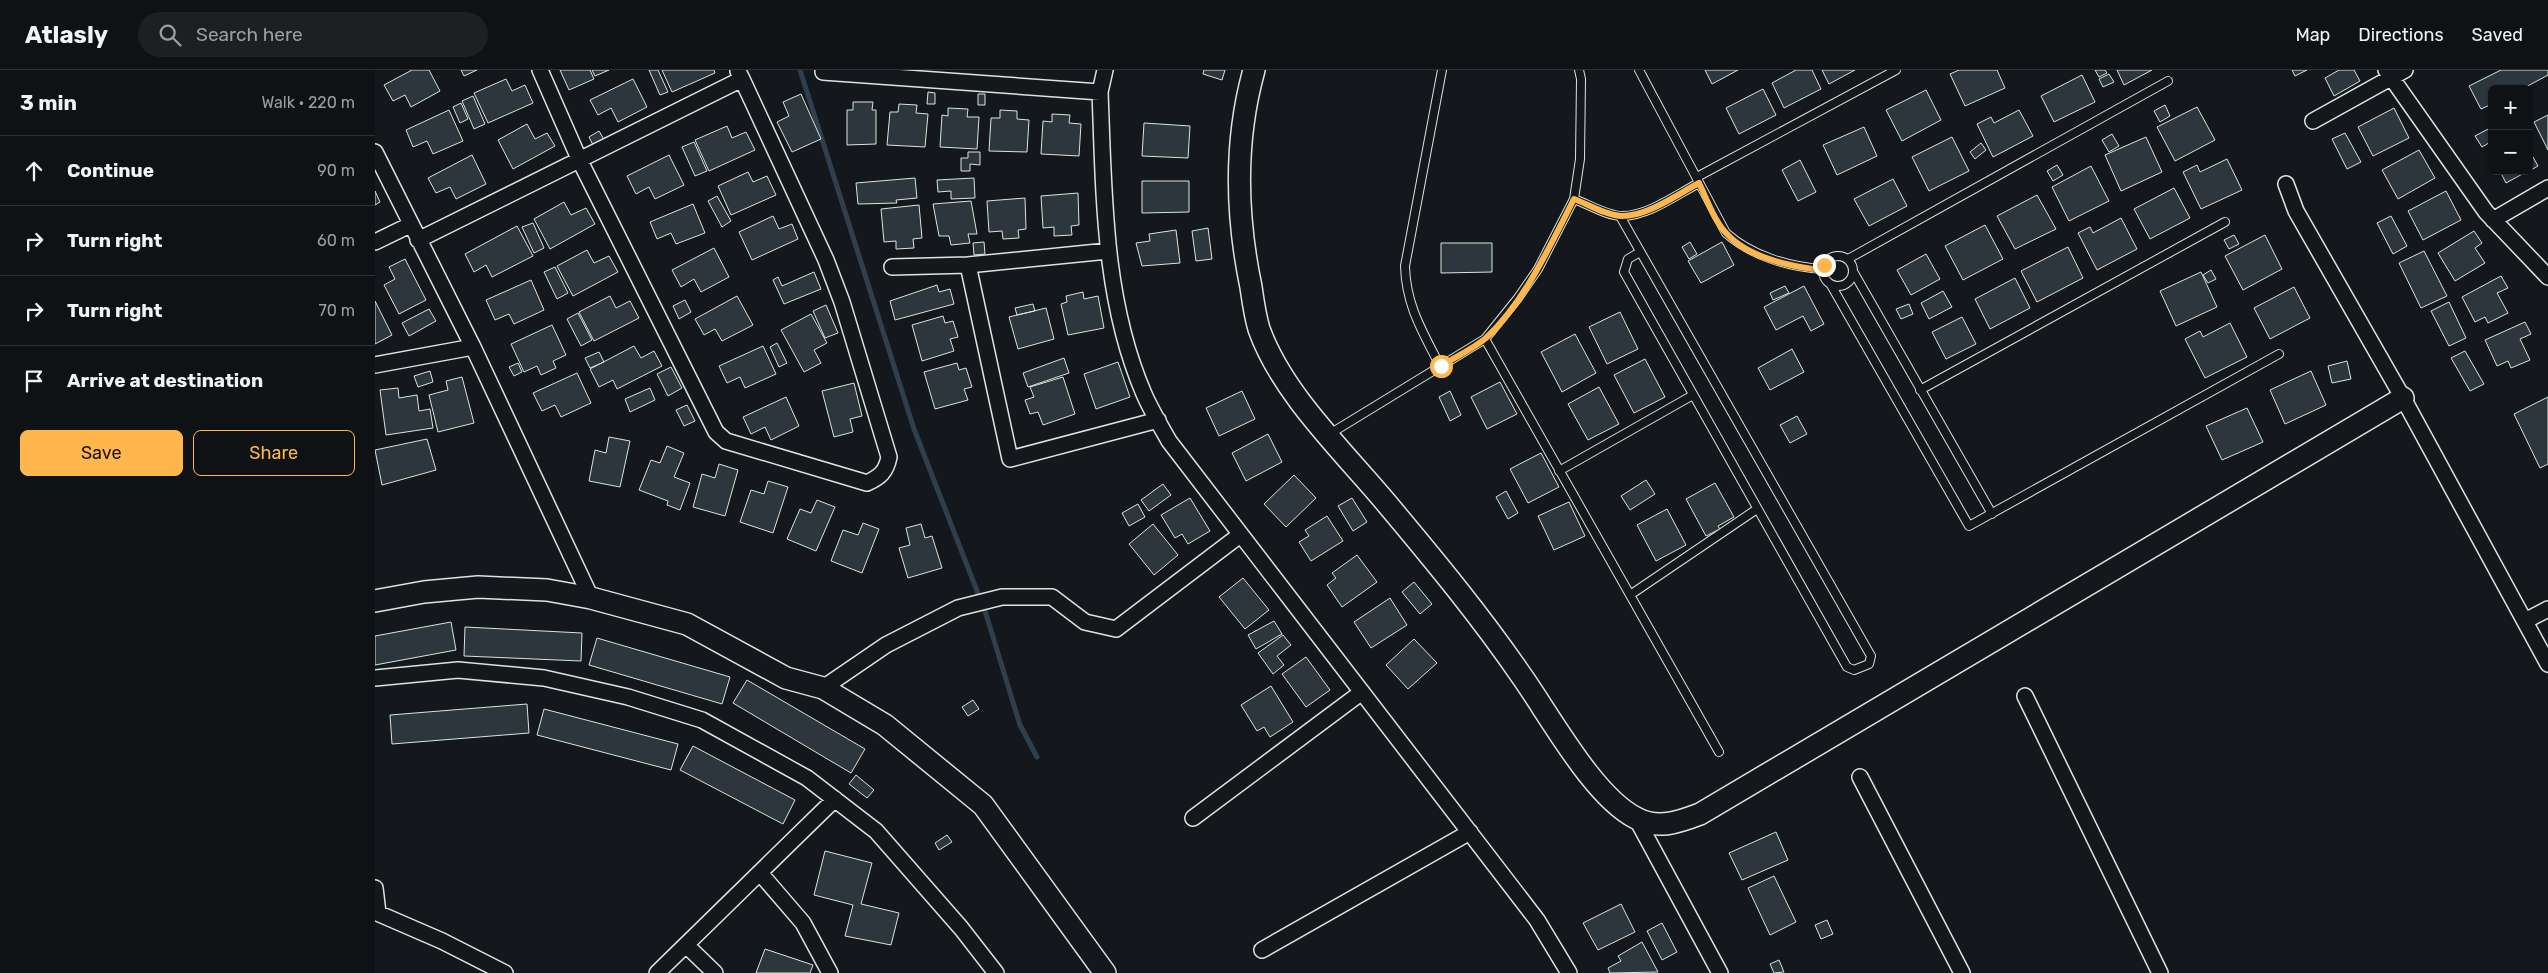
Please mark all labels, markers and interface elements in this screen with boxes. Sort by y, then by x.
search box [138,12,488,57]
text: Atlasly [25,21,108,49]
icon: search [156,21,184,49]
text: Search here [196,23,303,46]
text: Map [2295,24,2330,46]
text: Directions [2358,24,2444,46]
text: Saved [2472,24,2523,46]
map controls [2488,85,2533,175]
button: + [2488,85,2533,130]
text: 3 min [20,90,77,115]
text: Walk · 220 m [262,93,355,112]
button: − [2488,130,2533,175]
icon: ahead [20,157,48,185]
text: Continue [67,159,154,182]
text: 90 m [317,161,355,180]
icon: right [20,227,48,255]
text: Turn right [67,229,162,252]
text: 60 m [317,231,355,250]
route end [1813,254,1836,277]
icon: right [20,297,48,325]
text: Turn right [67,299,162,322]
text: 70 m [318,301,355,320]
route start [1430,355,1453,378]
icon: arrive [20,367,48,395]
text: Arrive at destination [67,369,263,392]
button: Save [20,430,183,476]
button: Share [193,430,355,476]

